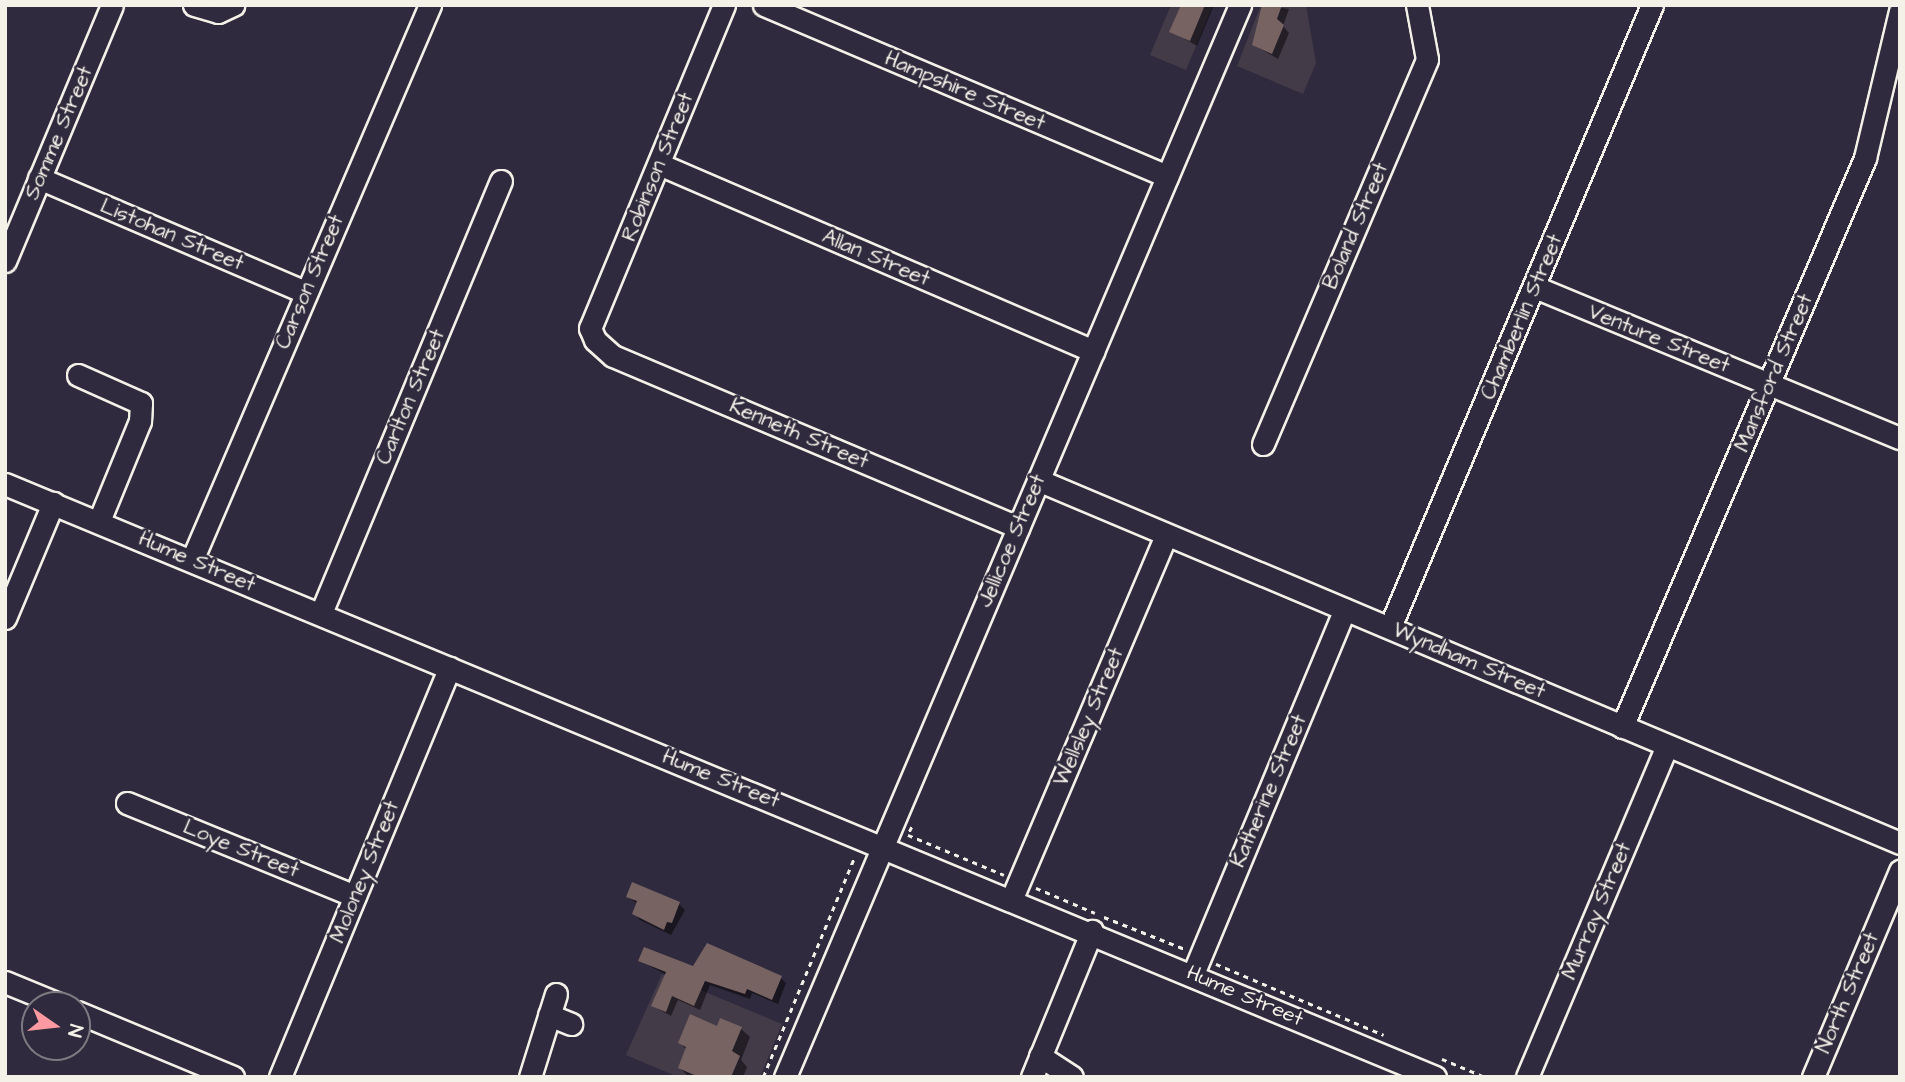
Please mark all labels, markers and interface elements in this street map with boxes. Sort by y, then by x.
street label: Hampshire Street [881,46,1049,136]
street label: Somme Street [20,62,98,204]
street label: Robinson Street [617,89,699,245]
street label: Boland Street [1318,159,1394,293]
street label: Listohan Street [97,193,247,277]
street label: Carson Street [270,211,350,353]
street label: Allan Street [818,224,934,292]
street label: Chamberlin Street [1476,231,1568,403]
street label: Mansford Street [1729,290,1819,456]
street label: Venture Street [1585,299,1733,379]
street label: Carlton Street [371,326,451,468]
street label: Kenneth Street [726,393,872,475]
street label: Jellicoe Street [973,471,1051,611]
street label: Hume Street [135,526,259,598]
street label: Wyndham Street [1389,618,1549,704]
street label: Wellsley Street [1049,644,1129,790]
street label: Katherine Street [1225,711,1313,871]
street label: Hume Street [659,744,783,814]
street label: Moloney Street [325,797,405,947]
street label: Loye Street [180,814,302,884]
street label: Murray Street [1557,839,1637,983]
street label: North Street [1811,929,1885,1057]
street label: Hume Street [1183,960,1307,1032]
north arrow [21,991,91,1061]
text: N [60,1022,89,1040]

